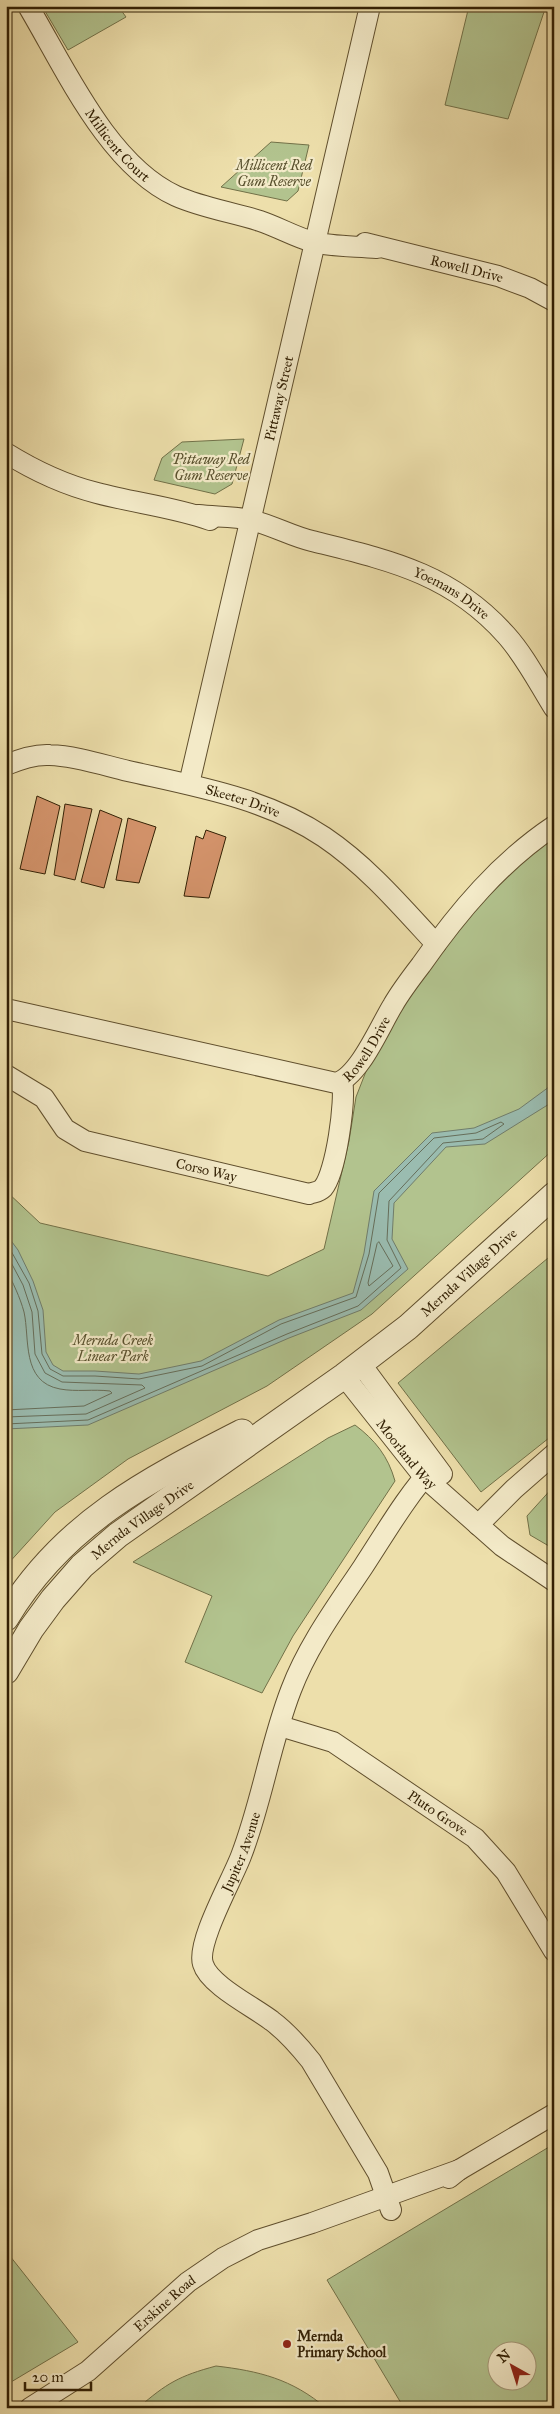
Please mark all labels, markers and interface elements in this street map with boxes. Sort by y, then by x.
street label: Millicent Court [81,106,153,186]
park label: Millicent Red Gum Reserve [234,157,314,190]
street label: Rowell Drive [428,252,506,286]
street label: Pittaway Street [261,354,297,443]
park label: Pittaway Red Gum Reserve [172,451,252,484]
street label: Yoemans Drive [411,563,493,623]
street label: Skeeter Drive [204,781,283,821]
street label: Rowell Drive [339,1013,394,1086]
street label: Corso Way [174,1155,239,1186]
street label: Mernda Village Drive [417,1225,521,1321]
park label: Mernda Creek Linear Park [71,1332,154,1365]
street label: Moorland Way [372,1416,440,1493]
street label: Mernda Village Drive [87,1476,197,1564]
street label: Pluto Grove [404,1787,471,1840]
street label: Jupiter Avenue [217,1810,264,1897]
street label: Erskine Road [130,2272,199,2335]
place label: Mernda Primary School [297,2328,387,2362]
marker: Mernda Primary School [281,2338,293,2350]
north arrow [488,2342,538,2392]
text: N [494,2346,514,2367]
scale bar [25,2359,91,2391]
text: 20 m [32,2368,64,2386]

